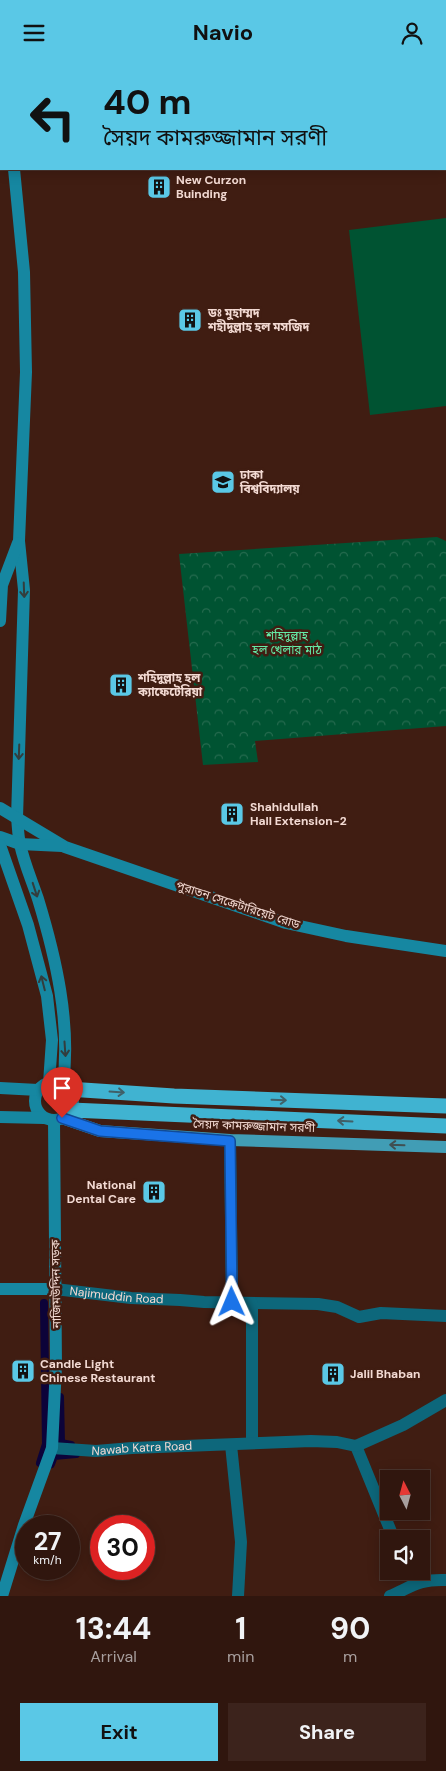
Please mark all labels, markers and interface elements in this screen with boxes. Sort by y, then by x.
text: Navio [193,18,253,47]
icon: menu [20,19,48,47]
icon: person [398,19,426,47]
text: 40 m [103,79,192,125]
icon: left [20,85,85,150]
text: সৈয়দ কামরুজ্জামান সরণী [103,123,327,152]
place label: New Curzon Buinding [176,172,246,202]
building icon: New Curzon Buinding [146,174,172,200]
place label: ডঃ মুহাম্মদ শহীদুল্লাহ হল মসজিদ [207,305,309,335]
building icon: ডঃ মুহাম্মদ শহীদুল্লাহ হল মসজিদ [177,307,203,333]
place label: ঢাকা বিশ্ববিদ্যালয় [239,467,300,497]
school or university icon: ঢাকা বিশ্ববিদ্যালয় [210,469,236,495]
one-way arrow [19,581,29,597]
park label: শহিদুল্লাহ হল খেলার মাঠ [251,628,322,658]
place label: শহিদুল্লাহ হল ক্যাফেটেরিয়া [137,670,203,700]
building icon: শহিদুল্লাহ হল ক্যাফেটেরিয়া [108,672,134,698]
one-way arrow [15,744,24,760]
place label: Shahidullah Hall Extension-2 [250,799,347,829]
building icon: Shahidullah Hall Extension-2 [219,801,245,827]
street label: পুরাতন সেক্রেটারিয়েট রোড [174,877,302,933]
one-way arrow [30,882,40,898]
one-way arrow [38,975,47,991]
one-way arrow [61,1041,70,1057]
pin [41,1067,83,1118]
icon: arrive [48,1074,76,1102]
one-way arrow [109,1088,125,1097]
one-way arrow [271,1095,287,1105]
street label: সৈয়দ কামরুজ্জামান সরণী [192,1116,316,1136]
one-way arrow [337,1116,353,1125]
one-way arrow [390,1140,406,1149]
place label: National Dental Care [67,1177,136,1207]
building icon: National Dental Care [141,1179,167,1205]
street label: নাজিমউদ্দিন সড়ক [47,1239,65,1330]
position arrow [205,1275,257,1327]
street label: Najimuddin Road [69,1283,164,1307]
place label: Candle Light Chinese Restaurant [40,1356,155,1386]
building icon: Candle Light Chinese Restaurant [10,1358,36,1384]
building icon: Jalil Bhaban [320,1361,346,1387]
place label: Jalil Bhaban [350,1366,420,1382]
street label: Nawab Katra Road [91,1438,193,1459]
north arrow [380,1470,430,1520]
map controls [380,1470,430,1580]
speed limit sign: 30 [90,1515,155,1580]
text: 27 [34,1525,61,1558]
button: sound [380,1530,430,1580]
text: km/h [33,1552,62,1568]
text: 13:44 [76,1609,151,1648]
text: 1 [235,1609,246,1648]
text: 90 [330,1609,370,1648]
text: Arrival [90,1646,137,1667]
text: min [227,1646,254,1667]
text: m [343,1646,357,1667]
button: Exit [20,1703,218,1761]
button: Share [228,1703,426,1761]

